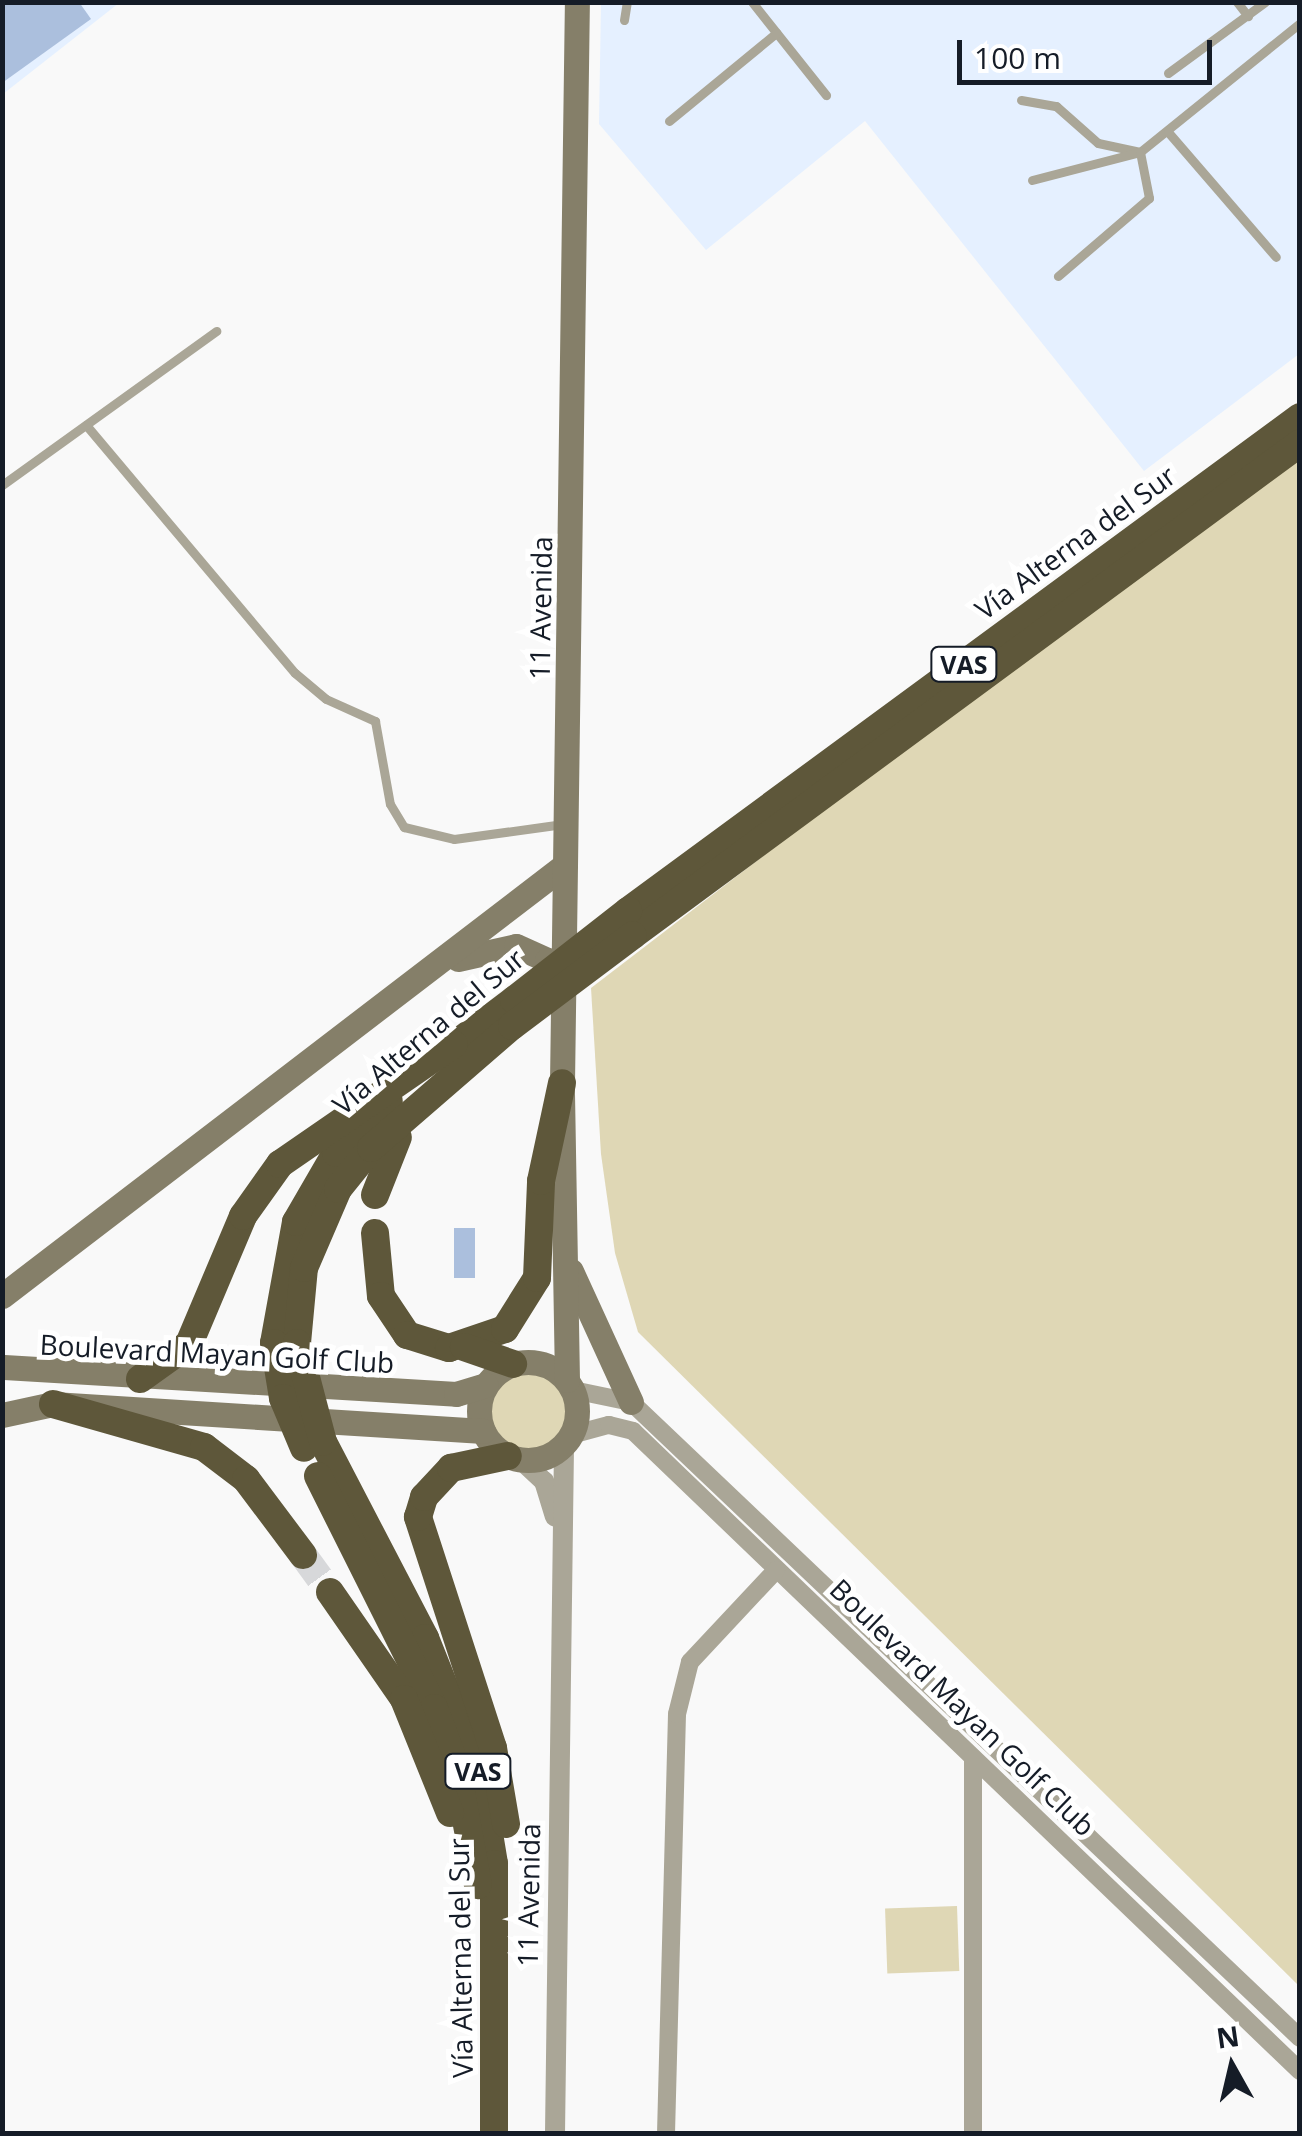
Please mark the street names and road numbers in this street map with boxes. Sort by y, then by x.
street label: Vía Alterna del Sur [968,458,1182,626]
street label: 11 Avenida [522,536,558,680]
road number: VAS [929,644,999,684]
street label: Vía Alterna del Sur [325,941,531,1121]
street label: Boulevard Mayan Golf Club [39,1327,395,1379]
street label: Boulevard Mayan Golf Club [824,1572,1102,1842]
road number: VAS [443,1751,513,1791]
street label: 11 Avenida [510,1823,546,1967]
street label: Vía Alterna del Sur [441,1838,479,2078]

